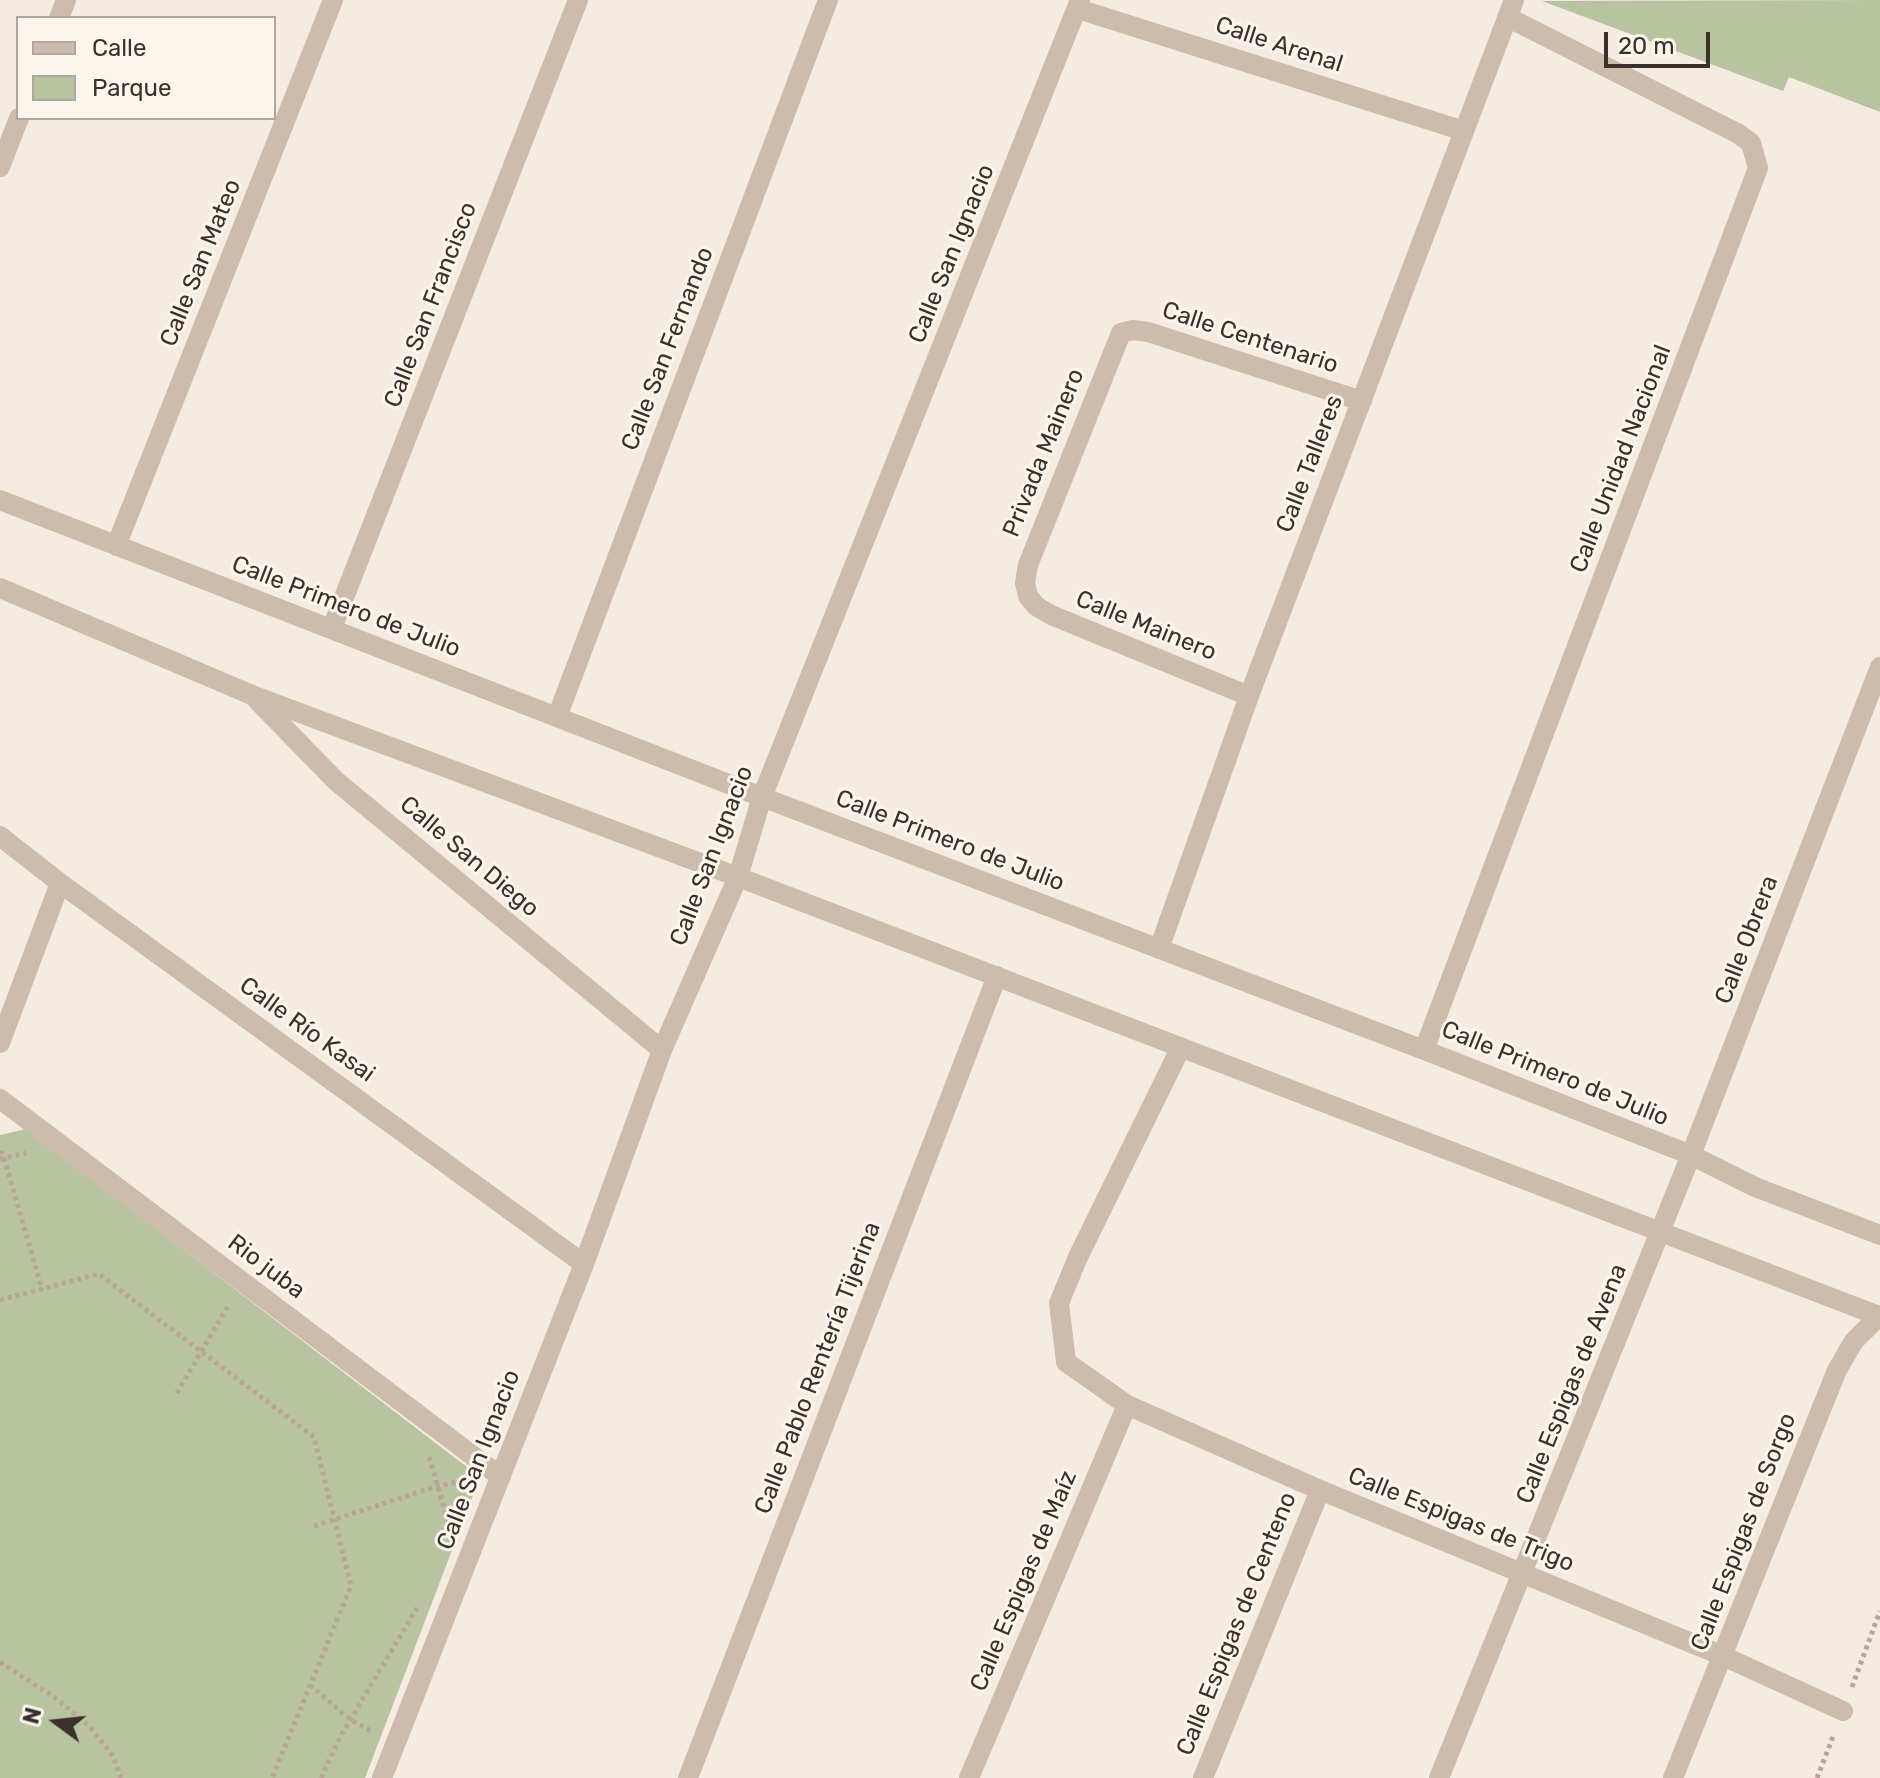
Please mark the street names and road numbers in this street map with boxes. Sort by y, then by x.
street label: Calle Arenal [1212,11,1346,79]
street label: Calle San Ignacio [903,160,1001,348]
street label: Calle San Mateo [154,175,248,351]
street label: Calle San Francisco [379,198,483,412]
street label: Calle San Fernando [616,243,720,455]
street label: Calle Centenario [1158,296,1342,380]
street label: Calle Unidad Nacional [1564,341,1678,577]
street label: Privada Mainero [997,365,1091,541]
street label: Calle Talleres [1271,391,1349,537]
street label: Calle Primero de Julio [228,550,464,664]
street label: Calle Mainero [1072,585,1220,667]
street label: Calle San Ignacio [664,762,760,950]
street label: Calle Primero de Julio [832,784,1068,898]
street label: Calle San Diego [394,790,544,924]
street label: Calle Obrera [1709,872,1785,1008]
street label: Calle Río Kasai [234,971,380,1089]
street label: Calle Primero de Julio [1437,1015,1673,1133]
street label: Calle Pablo Rentería Tijerina [749,1218,887,1518]
street label: Rio juba [222,1229,310,1305]
street label: Calle Espigas de Avena [1511,1260,1633,1508]
street label: Calle San Ignacio [431,1366,527,1554]
street label: Calle Espigas de Sorgo [1685,1409,1803,1655]
street label: Calle Espigas de Trigo [1344,1461,1578,1579]
street label: Calle Espigas de Maíz [964,1466,1084,1696]
street label: Calle Espigas de Centeno [1171,1488,1303,1760]

